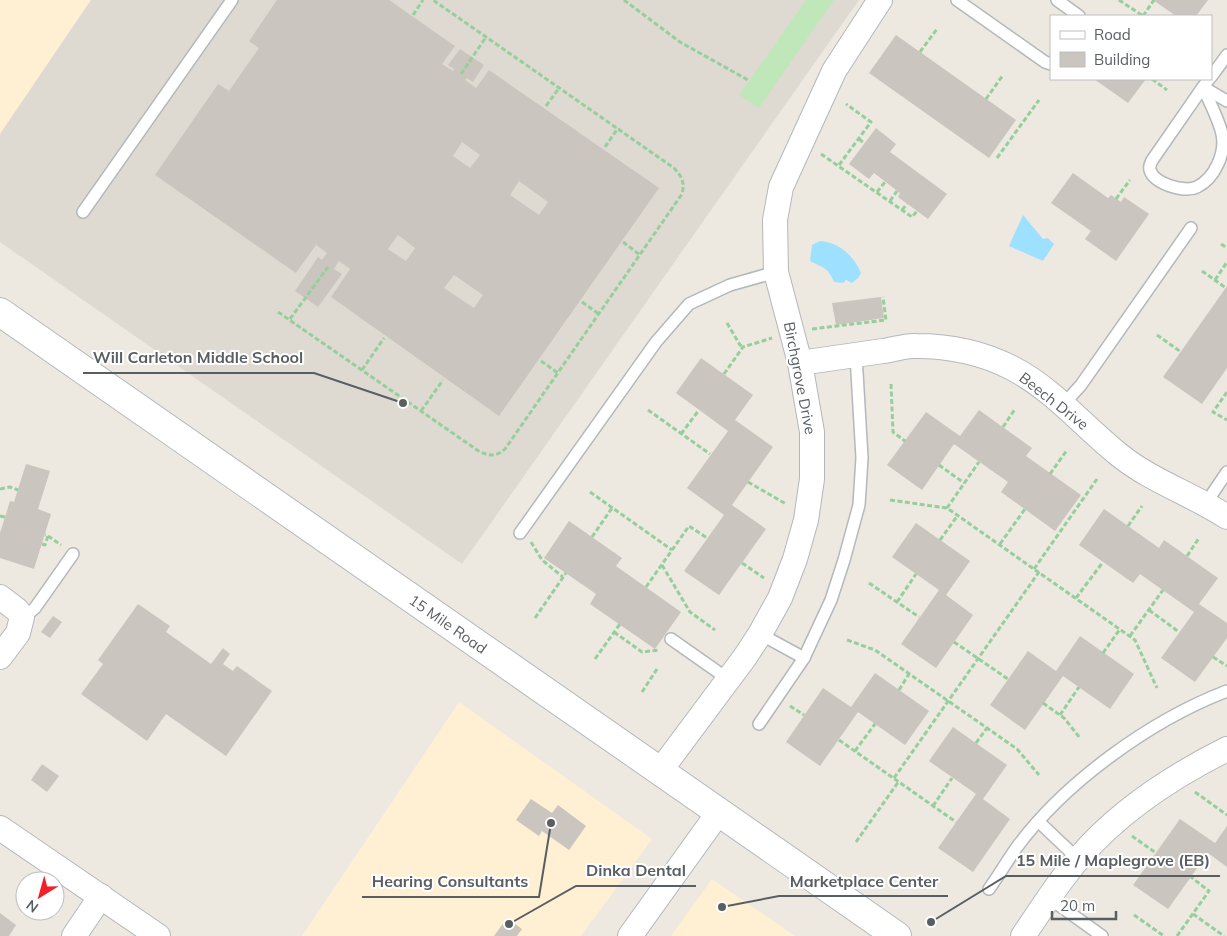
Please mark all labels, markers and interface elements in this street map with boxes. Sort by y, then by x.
legend [1050,15,1212,80]
text: Road [1094,25,1131,44]
text: Building [1094,50,1150,69]
street label: Birchgrove Drive [780,320,820,436]
callout: Will Carleton Middle School [83,342,314,373]
text: Will Carleton Middle School [93,347,303,367]
street label: Beech Drive [1015,368,1093,434]
street label: 15 Mile Road [405,590,491,658]
callout: 15 Mile / Maplegrove (EB) [1006,845,1220,876]
text: 15 Mile / Maplegrove (EB) [1016,850,1210,870]
callout: Dinka Dental [576,855,696,886]
text: Dinka Dental [586,860,686,880]
callout: Marketplace Center [779,865,948,896]
callout: Hearing Consultants [362,866,539,897]
north arrow [15,871,65,921]
text: Hearing Consultants [372,871,528,891]
text: Marketplace Center [790,871,939,891]
scale bar [1052,888,1116,920]
text: N [23,896,42,917]
text: 20 m [1060,896,1095,915]

